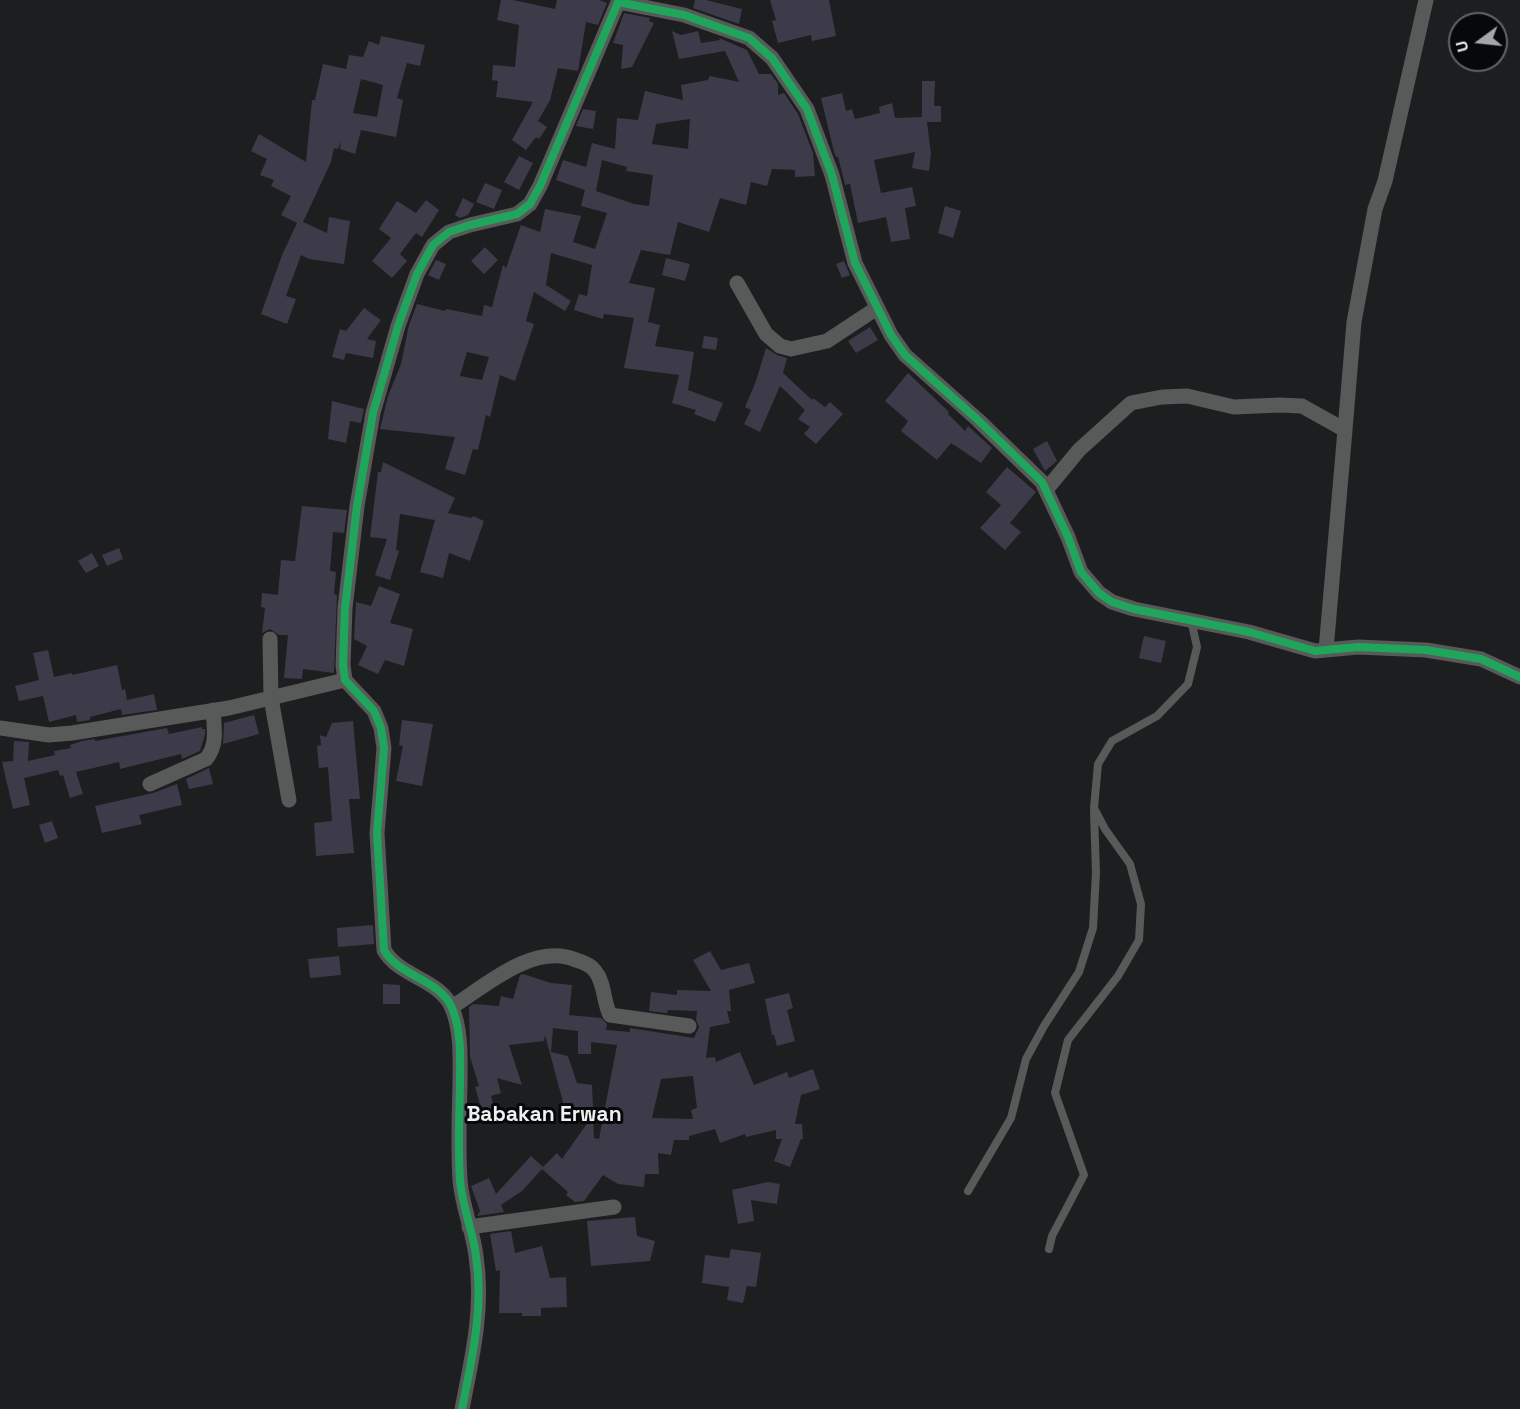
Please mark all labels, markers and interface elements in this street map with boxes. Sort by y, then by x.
north arrow [1448,12,1508,72]
text: U [1451,38,1474,54]
district label: Babakan Erwan [466,1102,622,1128]

